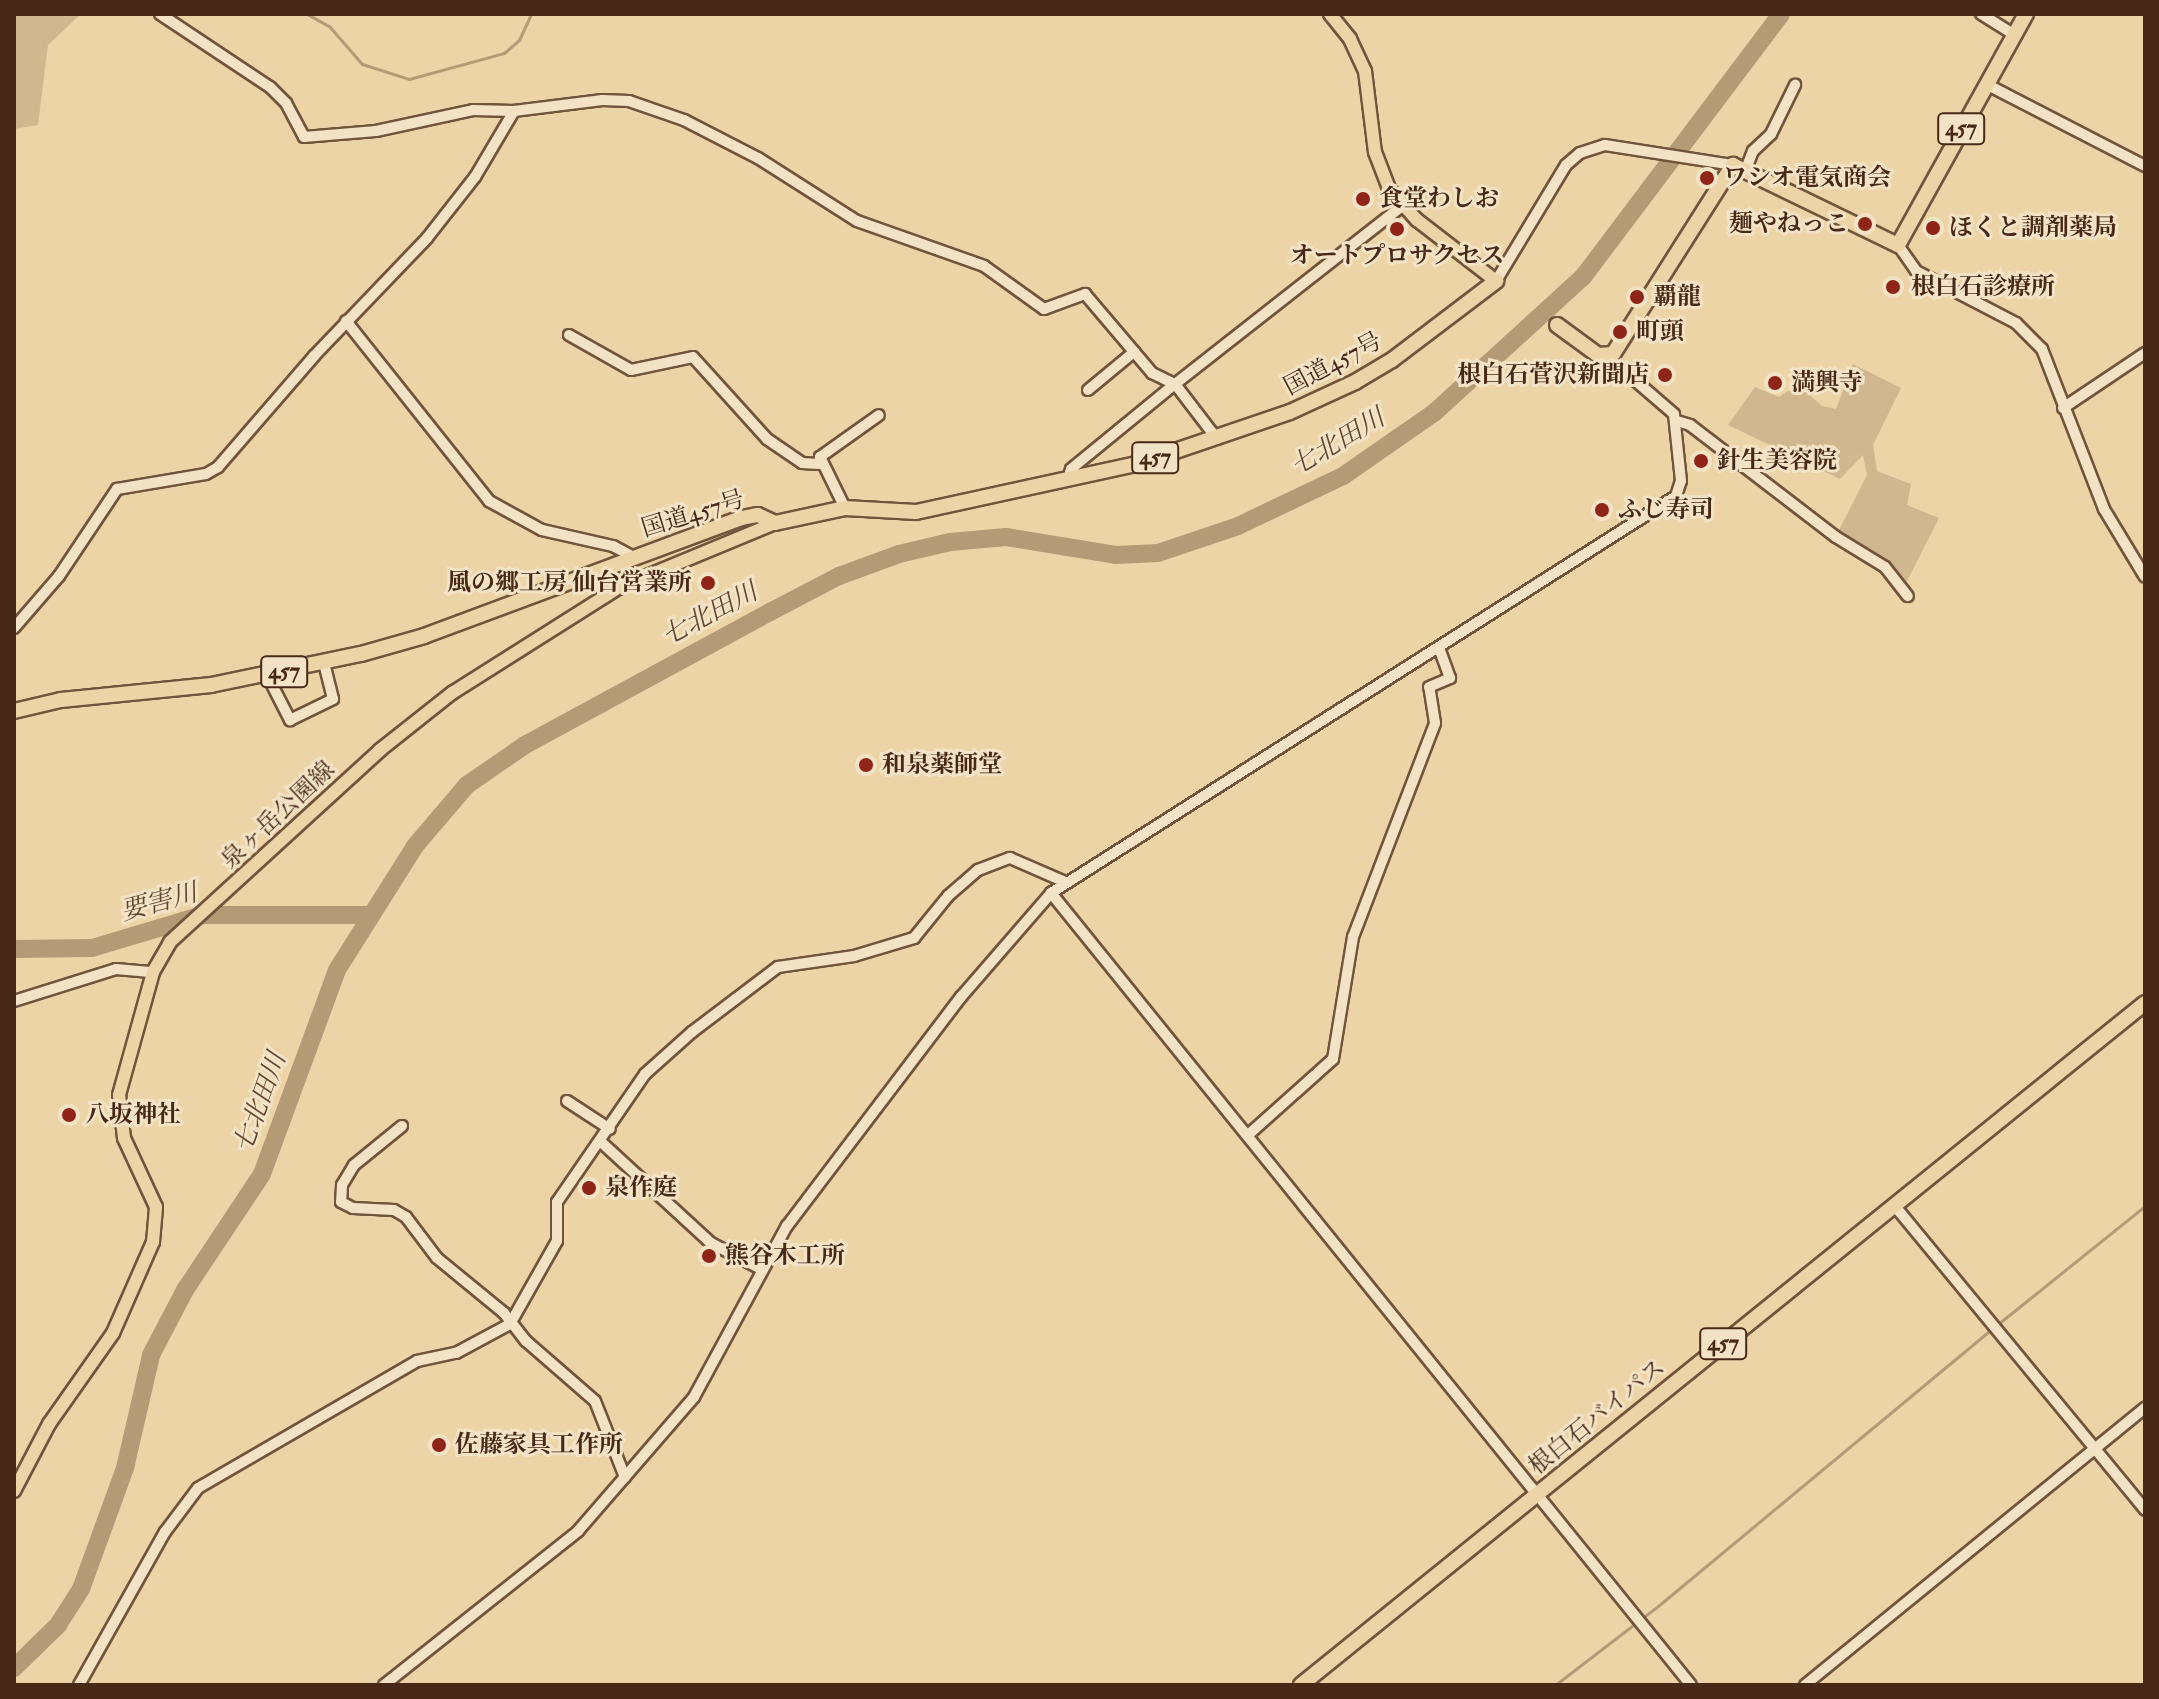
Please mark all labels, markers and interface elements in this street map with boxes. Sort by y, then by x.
road number: 457 [1937,111,1985,147]
place label: ワシオ電気商会 [1723,164,1891,192]
marker: ワシオ電気商会 [1698,169,1716,187]
place label: 食堂わしお [1379,185,1499,213]
marker: 食堂わしお [1354,190,1372,208]
place label: 麺やねっこ [1729,210,1849,238]
place label: ほくと調剤薬局 [1949,214,2117,242]
marker: 麺やねっこ [1856,215,1874,233]
marker: ほくと調剤薬局 [1924,219,1942,237]
marker: オートプロサクセス [1388,220,1406,238]
place label: オートプロサクセス [1289,242,1505,270]
place label: 根白石診療所 [1911,273,2055,301]
marker: 根白石診療所 [1882,276,1904,298]
place label: 覇龍 [1653,283,1701,311]
marker: 覇龍 [1628,288,1646,306]
place label: 町頭 [1636,318,1684,346]
marker: 町頭 [1611,323,1629,341]
street label: 国道457号 [1279,326,1387,402]
place label: 根白石菅沢新聞店 [1457,361,1649,389]
marker: 根白石菅沢新聞店 [1656,366,1674,384]
place label: 満興寺 [1791,369,1863,397]
marker: 満興寺 [1766,374,1784,392]
water label: 七北田川 [1285,403,1391,483]
road number: 457 [1131,440,1179,476]
place label: 針生美容院 [1717,447,1837,475]
marker: 針生美容院 [1692,452,1710,470]
street label: 国道457号 [638,485,748,543]
place label: ふじ寿司 [1618,496,1714,524]
marker: ふじ寿司 [1593,501,1611,519]
place label: 風の郷工房 仙台営業所 [447,569,692,597]
marker: 風の郷工房 仙台営業所 [699,574,717,592]
water label: 七北田川 [657,577,763,653]
road number: 457 [260,654,308,690]
place label: 和泉薬師堂 [882,751,1002,779]
street label: 泉ヶ岳公園線 [216,755,340,875]
marker: 和泉薬師堂 [857,756,875,774]
water label: 要害川 [117,878,201,928]
water label: 七北田川 [229,1049,293,1157]
place label: 八坂神社 [85,1101,181,1129]
marker: 八坂神社 [60,1106,78,1124]
place label: 泉作庭 [605,1174,677,1202]
marker: 泉作庭 [580,1179,598,1197]
place label: 熊谷木工所 [725,1242,845,1270]
marker: 熊谷木工所 [700,1247,718,1265]
road number: 457 [1699,1326,1747,1362]
street label: 根白石バイパス [1523,1353,1671,1481]
place label: 佐藤家具工作所 [455,1431,623,1459]
marker: 佐藤家具工作所 [430,1436,448,1454]

